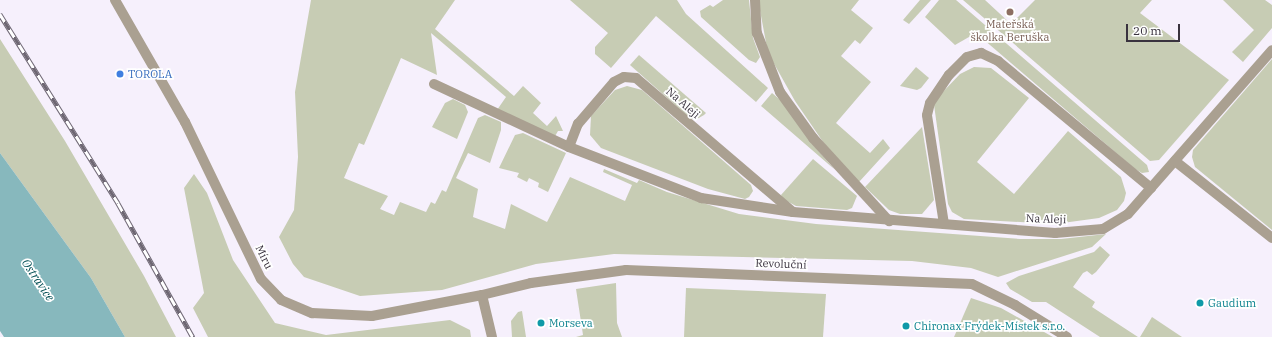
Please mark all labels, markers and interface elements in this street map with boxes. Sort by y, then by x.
marker: Mateřská školka Beruška [1005,7,1015,17]
scale bar [1128,16,1182,42]
place label: Mateřská školka Beruška [970,18,1050,44]
text: 20 m [1133,23,1162,38]
place label: TOROLA [128,67,172,81]
marker: TOROLA [115,69,125,79]
street label: Na Aleji [663,85,703,121]
street label: Na Aleji [1026,212,1066,226]
street label: Míru [253,243,275,271]
water label: Ostravice [19,256,57,304]
street label: Revoluční [755,257,807,271]
place label: Gaudium [1208,296,1256,310]
marker: Gaudium [1195,298,1205,308]
place label: Morseva [549,316,593,330]
marker: Morseva [536,318,546,328]
place label: Chironax Frýdek-Místek s.r.o. [914,319,1065,333]
marker: Chironax Frýdek-Místek s.r.o. [901,321,911,331]

